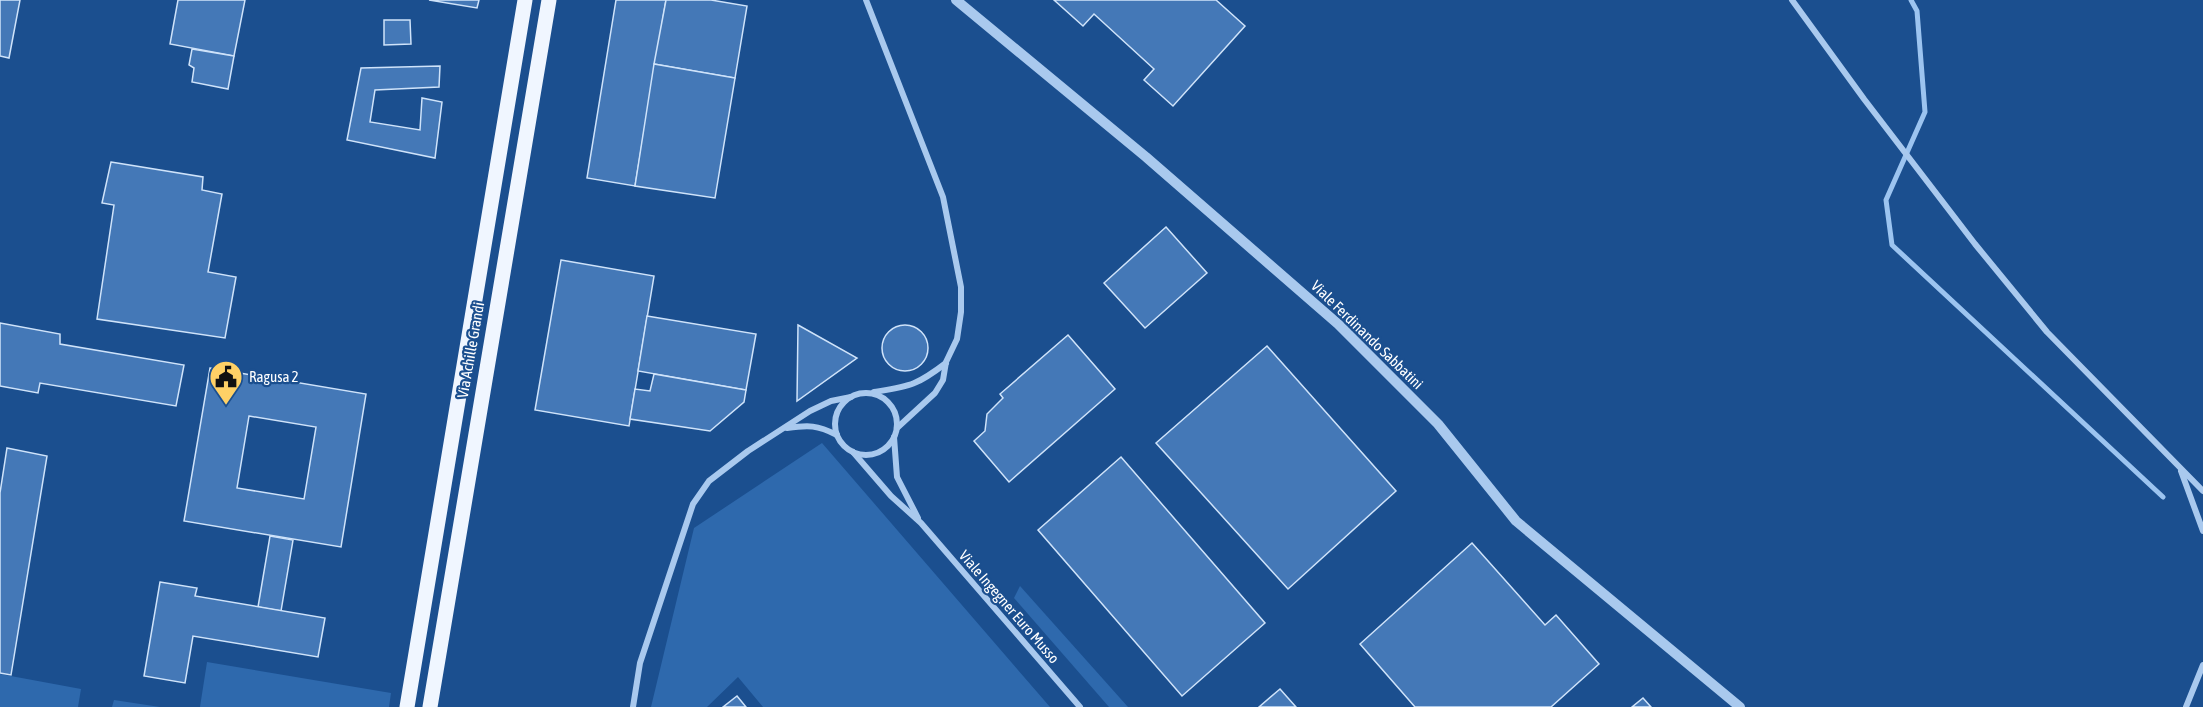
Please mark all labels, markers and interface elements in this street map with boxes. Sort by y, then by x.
street label: Viale Ferdinando Sabbatini [1308,277,1427,392]
street label: Via Achille Grandi [454,301,487,399]
public building icon: Ragusa 2 [208,359,244,406]
place label: Ragusa 2 [249,368,299,385]
street label: Viale Ingegner Euro Musso [956,547,1063,666]

